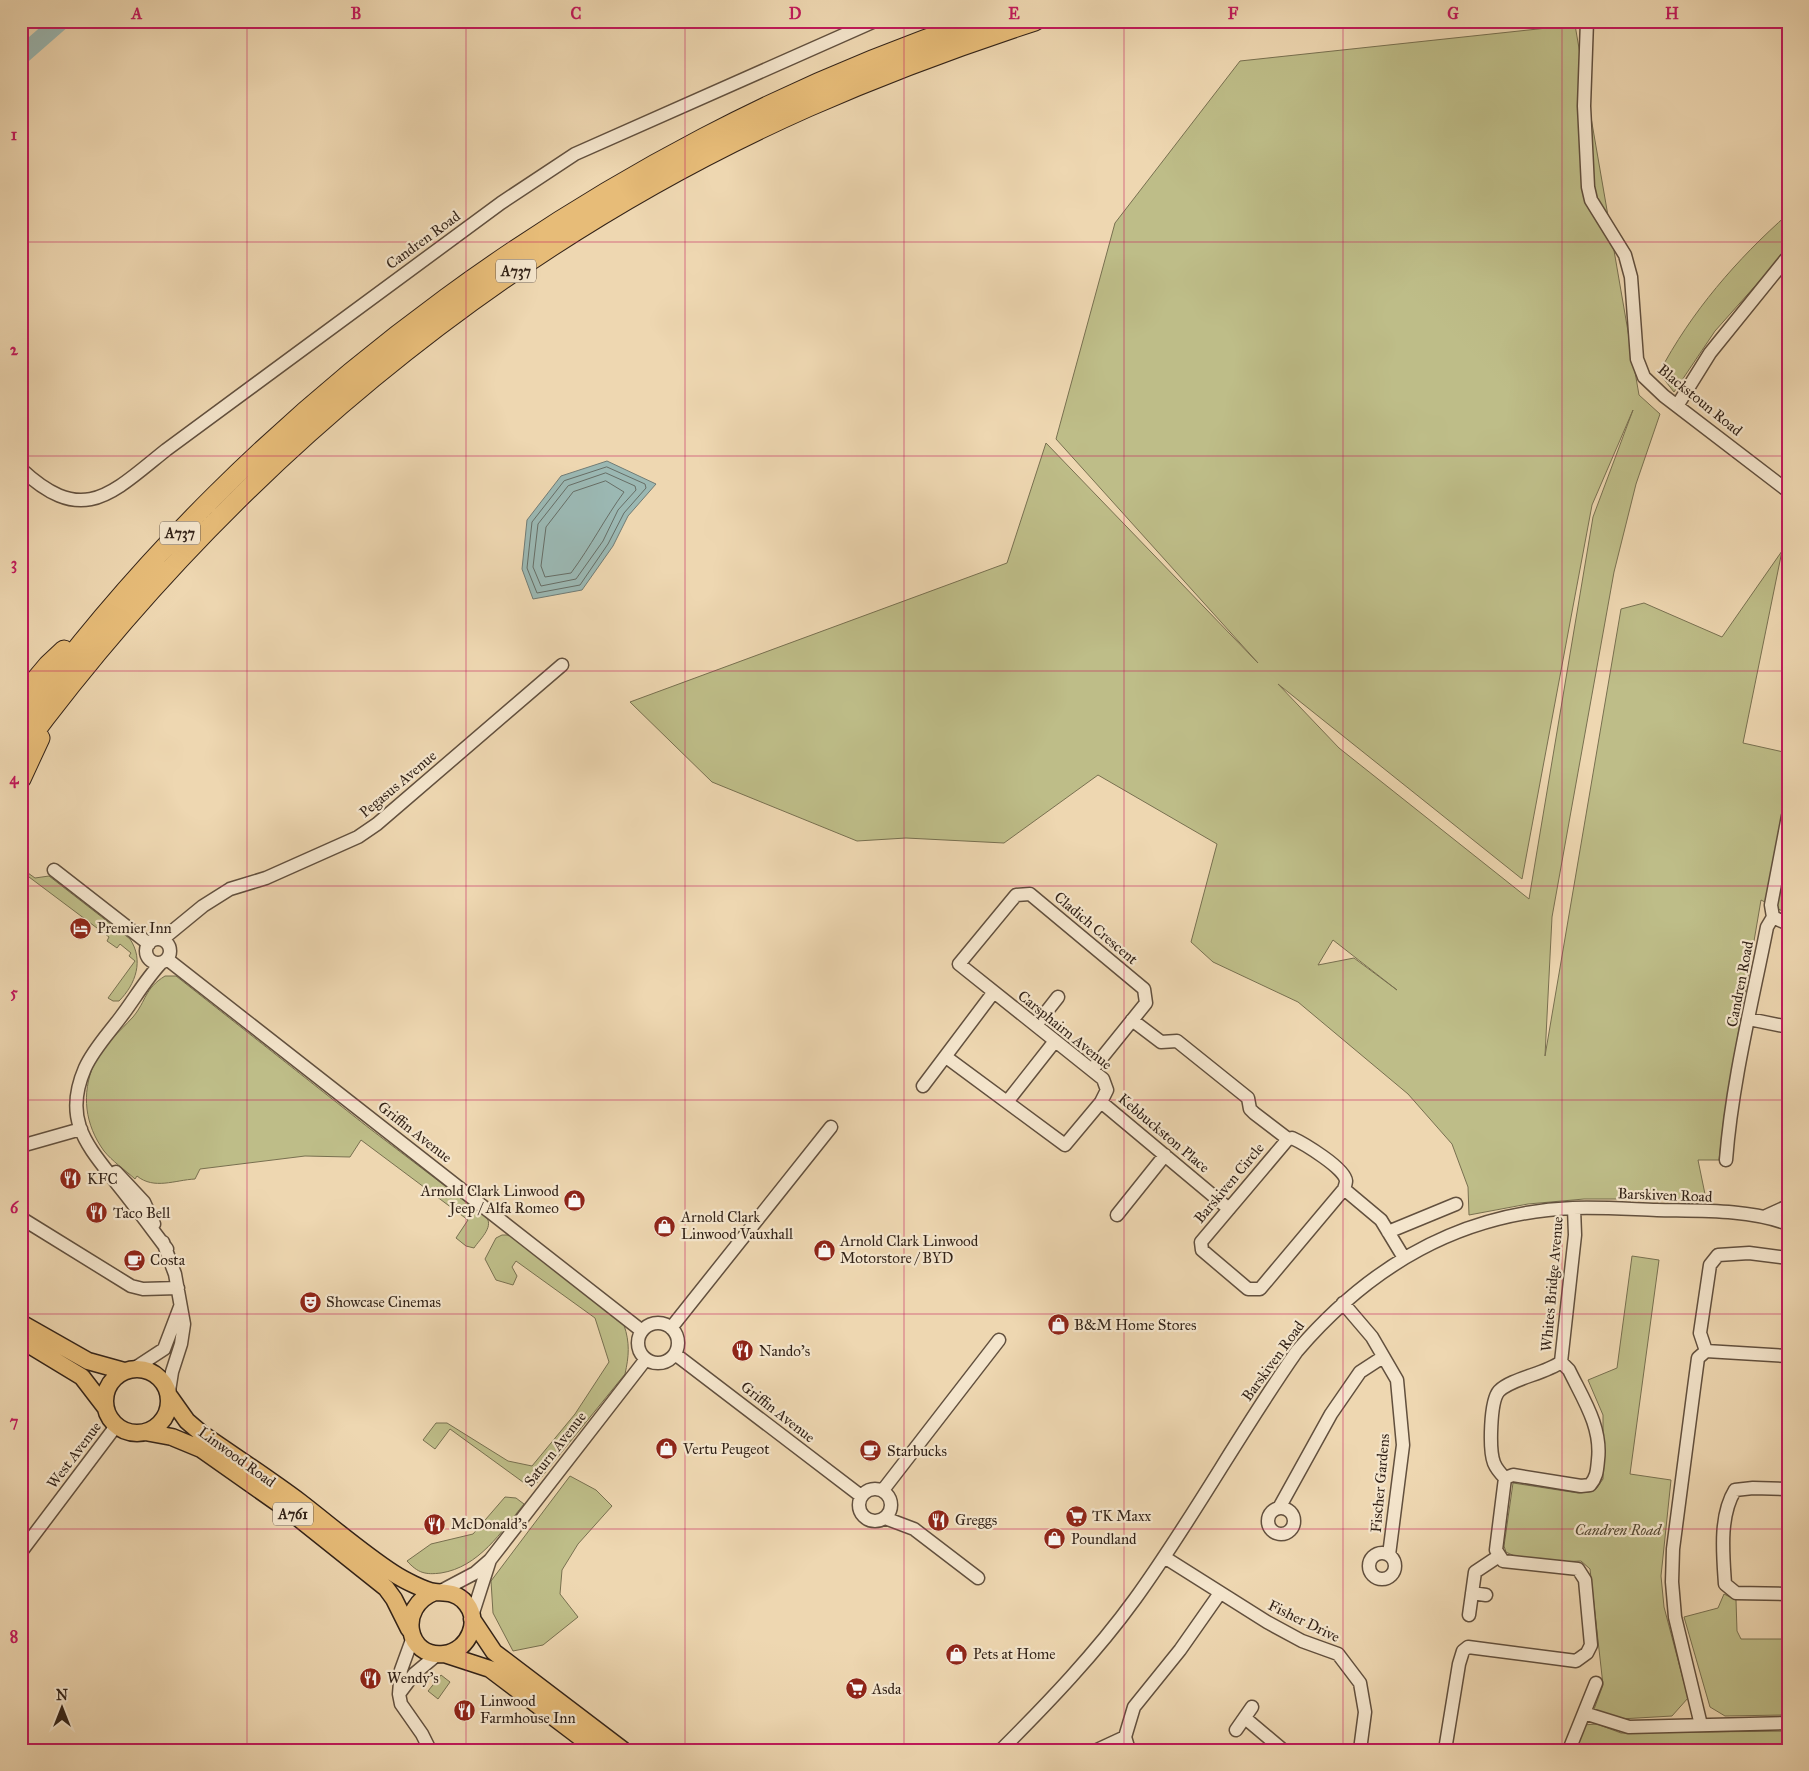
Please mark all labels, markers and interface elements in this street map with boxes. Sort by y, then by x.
text: A [131,4,143,23]
text: B [351,4,361,23]
text: C [571,4,582,23]
text: D [789,4,802,23]
text: E [1008,4,1020,23]
text: F [1228,4,1239,23]
text: G [1447,4,1459,23]
text: H [1665,4,1679,23]
text: 1 [11,125,18,144]
street label: Candren Road [382,207,464,273]
road number: A737 [496,260,536,282]
text: 2 [10,340,19,359]
street label: Blackstoun Road [1654,360,1746,440]
road number: A737 [160,522,200,544]
text: 3 [11,554,17,574]
street label: Pegasus Avenue [356,747,440,821]
text: 4 [10,769,20,789]
street label: Cladich Crescent [1051,888,1142,969]
hotel icon: Premier Inn [69,916,93,940]
place label: Premier Inn [97,919,172,937]
street label: Candren Road [1723,939,1757,1029]
text: 5 [10,983,18,1002]
street label: Carsphairn Avenue [1014,987,1116,1073]
street label: Kebbuckston Place [1115,1090,1213,1176]
street label: Griffin Avenue [374,1098,456,1166]
street label: Barskiven Circle [1190,1139,1268,1227]
restaurant icon: KFC [59,1167,83,1191]
place label: KFC [87,1170,118,1188]
place label: Arnold Clark Linwood Jeep / Alfa Romeo [420,1182,559,1218]
street label: Barskiven Road [1617,1184,1713,1206]
shop icon: Arnold Clark Linwood Jeep / Alfa Romeo [563,1188,587,1212]
text: 6 [10,1198,19,1217]
restaurant icon: Taco Bell [85,1201,109,1225]
place label: Taco Bell [113,1204,171,1222]
place label: Arnold Clark Linwood Vauxhall [680,1208,794,1243]
shop icon: Arnold Clark Linwood Vauxhall [653,1214,677,1238]
street label: Whites Bridge Avenue [1537,1216,1567,1352]
place label: Arnold Clark Linwood Motorstore / BYD [839,1232,979,1267]
shop icon: Arnold Clark Linwood Motorstore / BYD [812,1238,836,1262]
cafe icon: Costa [122,1248,146,1272]
place label: Costa [150,1251,186,1269]
theatre icon: Showcase Cinemas [298,1290,322,1314]
place label: Showcase Cinemas [326,1293,441,1311]
shop icon: B&M Home Stores [1046,1313,1070,1337]
place label: B&M Home Stores [1074,1316,1197,1334]
street label: Barskiven Road [1238,1317,1308,1405]
restaurant icon: Nando's [731,1339,755,1363]
place label: Nando's [759,1342,810,1360]
street label: Griffin Avenue [737,1378,819,1446]
street label: Saturn Avenue [520,1408,590,1490]
text: 7 [10,1412,19,1431]
street label: West Avenue [43,1418,105,1492]
street label: Linwood Road [195,1423,279,1491]
street label: Fischer Gardens [1367,1433,1393,1533]
shop icon: Vertu Peugeot [655,1437,679,1461]
cafe icon: Starbucks [859,1439,883,1463]
place label: Vertu Peugeot [682,1440,770,1458]
place label: Starbucks [887,1442,947,1460]
road number: A761 [273,1502,313,1526]
supermarket icon: TK Maxx [1064,1504,1088,1528]
place label: TK Maxx [1092,1507,1152,1525]
restaurant icon: Greggs [927,1508,951,1532]
place label: Greggs [955,1511,997,1529]
restaurant icon: McDonald's [423,1512,447,1536]
place label: McDonald's [451,1515,527,1533]
park label: Candren Road [1575,1521,1662,1539]
shop icon: Poundland [1043,1527,1067,1551]
place label: Poundland [1071,1530,1137,1548]
street label: Fisher Drive [1265,1596,1343,1646]
text: 8 [10,1627,18,1646]
shop icon: Pets at Home [945,1642,969,1666]
place label: Pets at Home [973,1645,1056,1663]
restaurant icon: Wendy's [359,1666,383,1690]
place label: Wendy's [387,1669,439,1687]
supermarket icon: Asda [844,1677,868,1701]
place label: Asda [871,1680,902,1698]
north arrow [38,1684,88,1734]
text: N [56,1687,68,1704]
place label: Linwood Farmhouse Inn [480,1692,576,1727]
restaurant icon: Linwood Farmhouse Inn [452,1698,476,1722]

